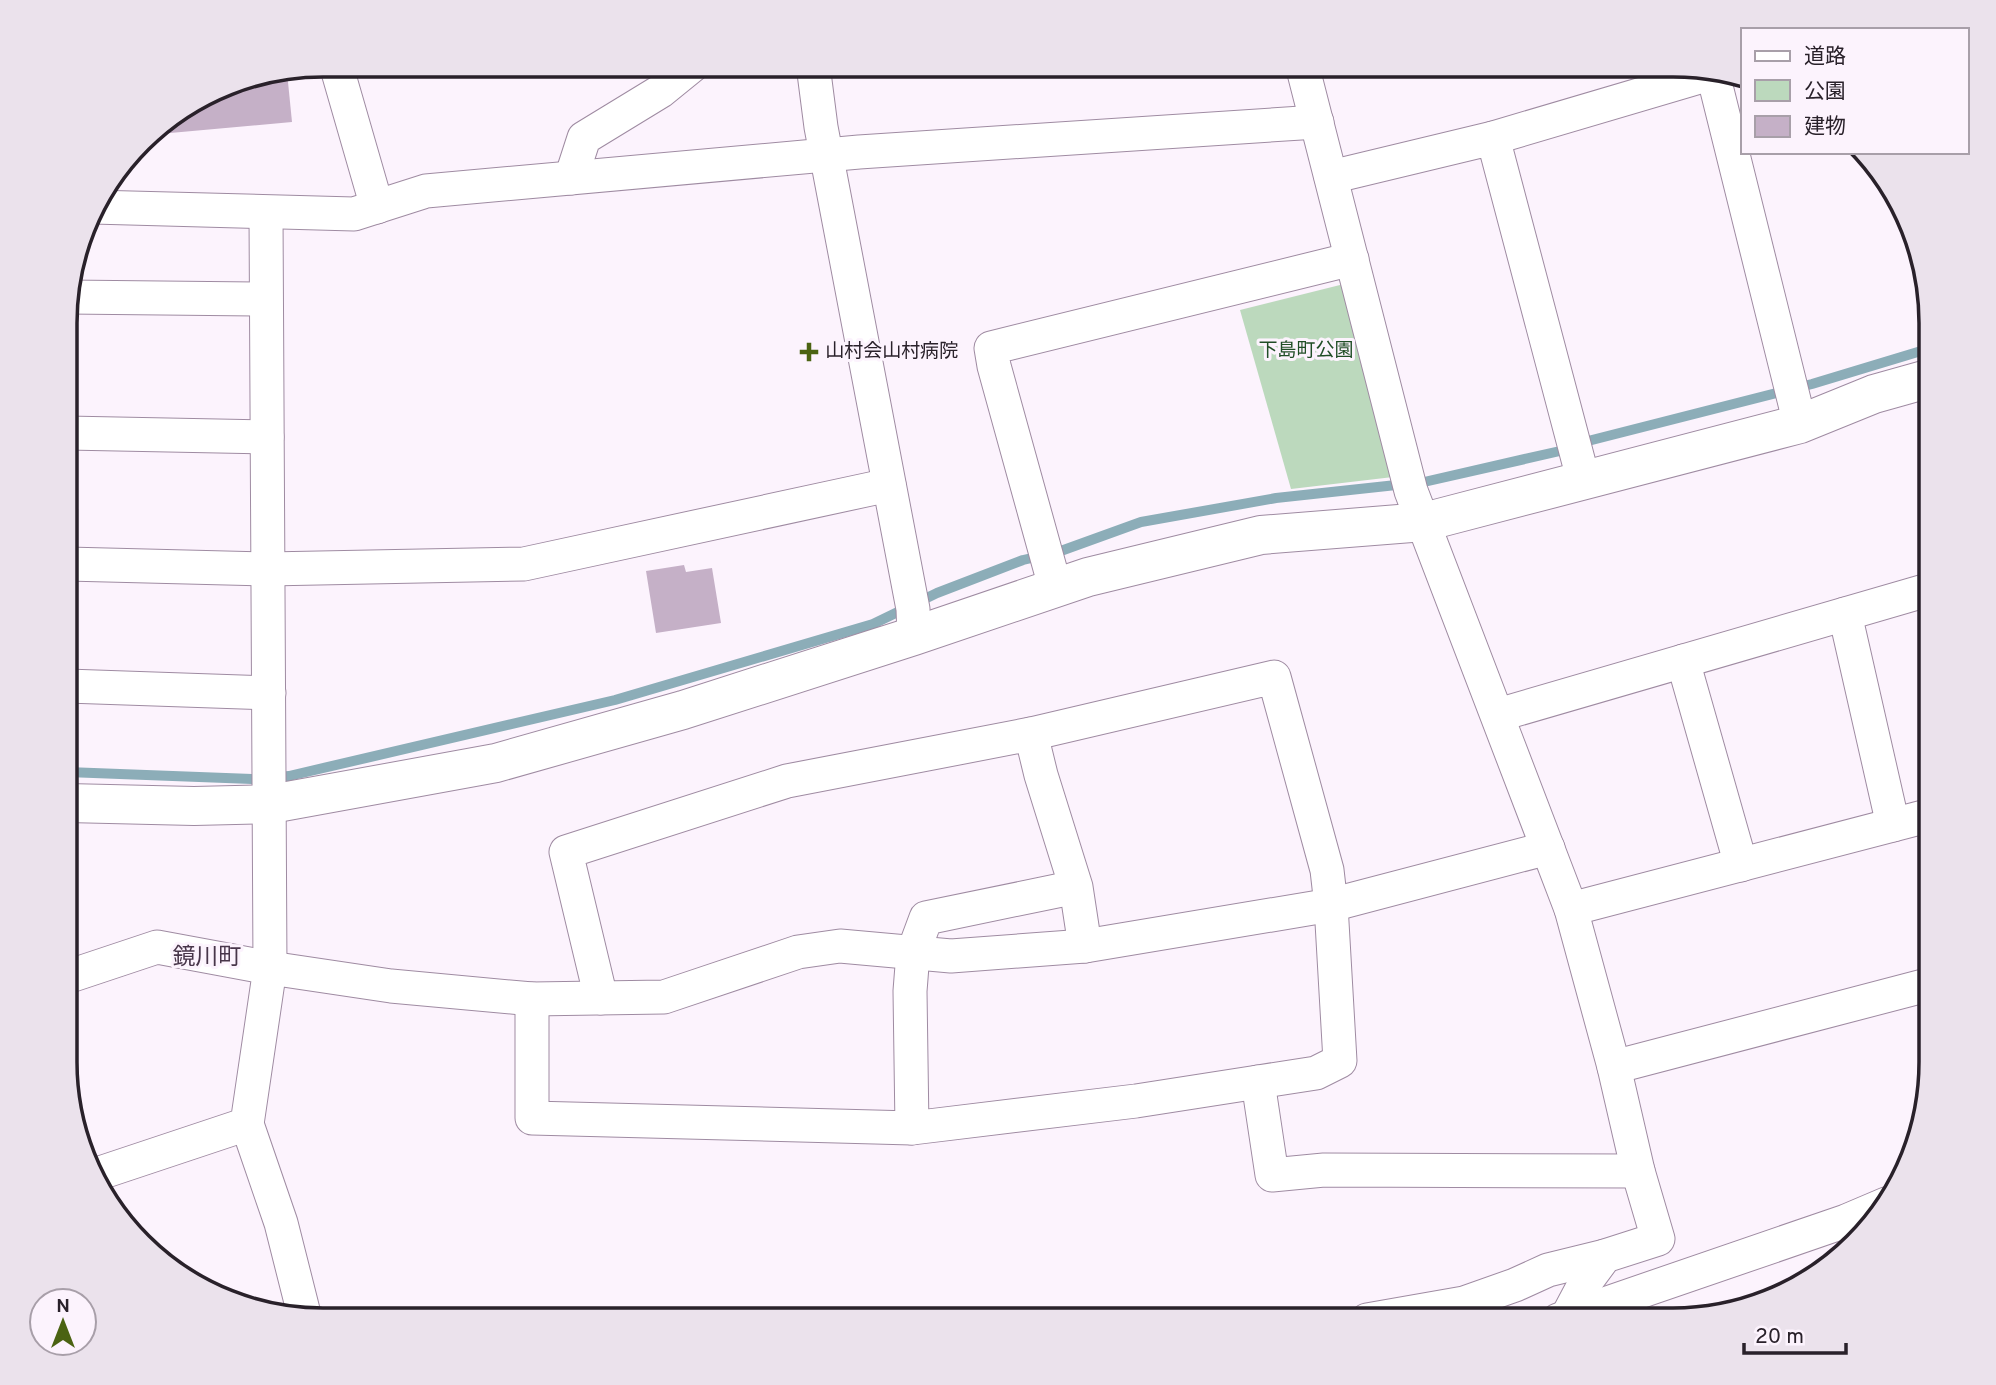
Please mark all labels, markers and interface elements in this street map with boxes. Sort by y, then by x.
legend [1741,28,1968,154]
text: 道路 [1804,44,1846,71]
text: 公園 [1804,79,1846,106]
text: 建物 [1804,114,1846,141]
park label: 下島町公園 [1258,339,1354,363]
place label: 山村会山村病院 [825,340,958,364]
marker: 山村会山村病院 [799,342,819,362]
district label: 鏡川町 [173,944,242,973]
north arrow [28,1287,98,1357]
text: N [56,1295,70,1319]
scale bar [1744,1312,1846,1356]
text: 20 m [1755,1324,1804,1351]

